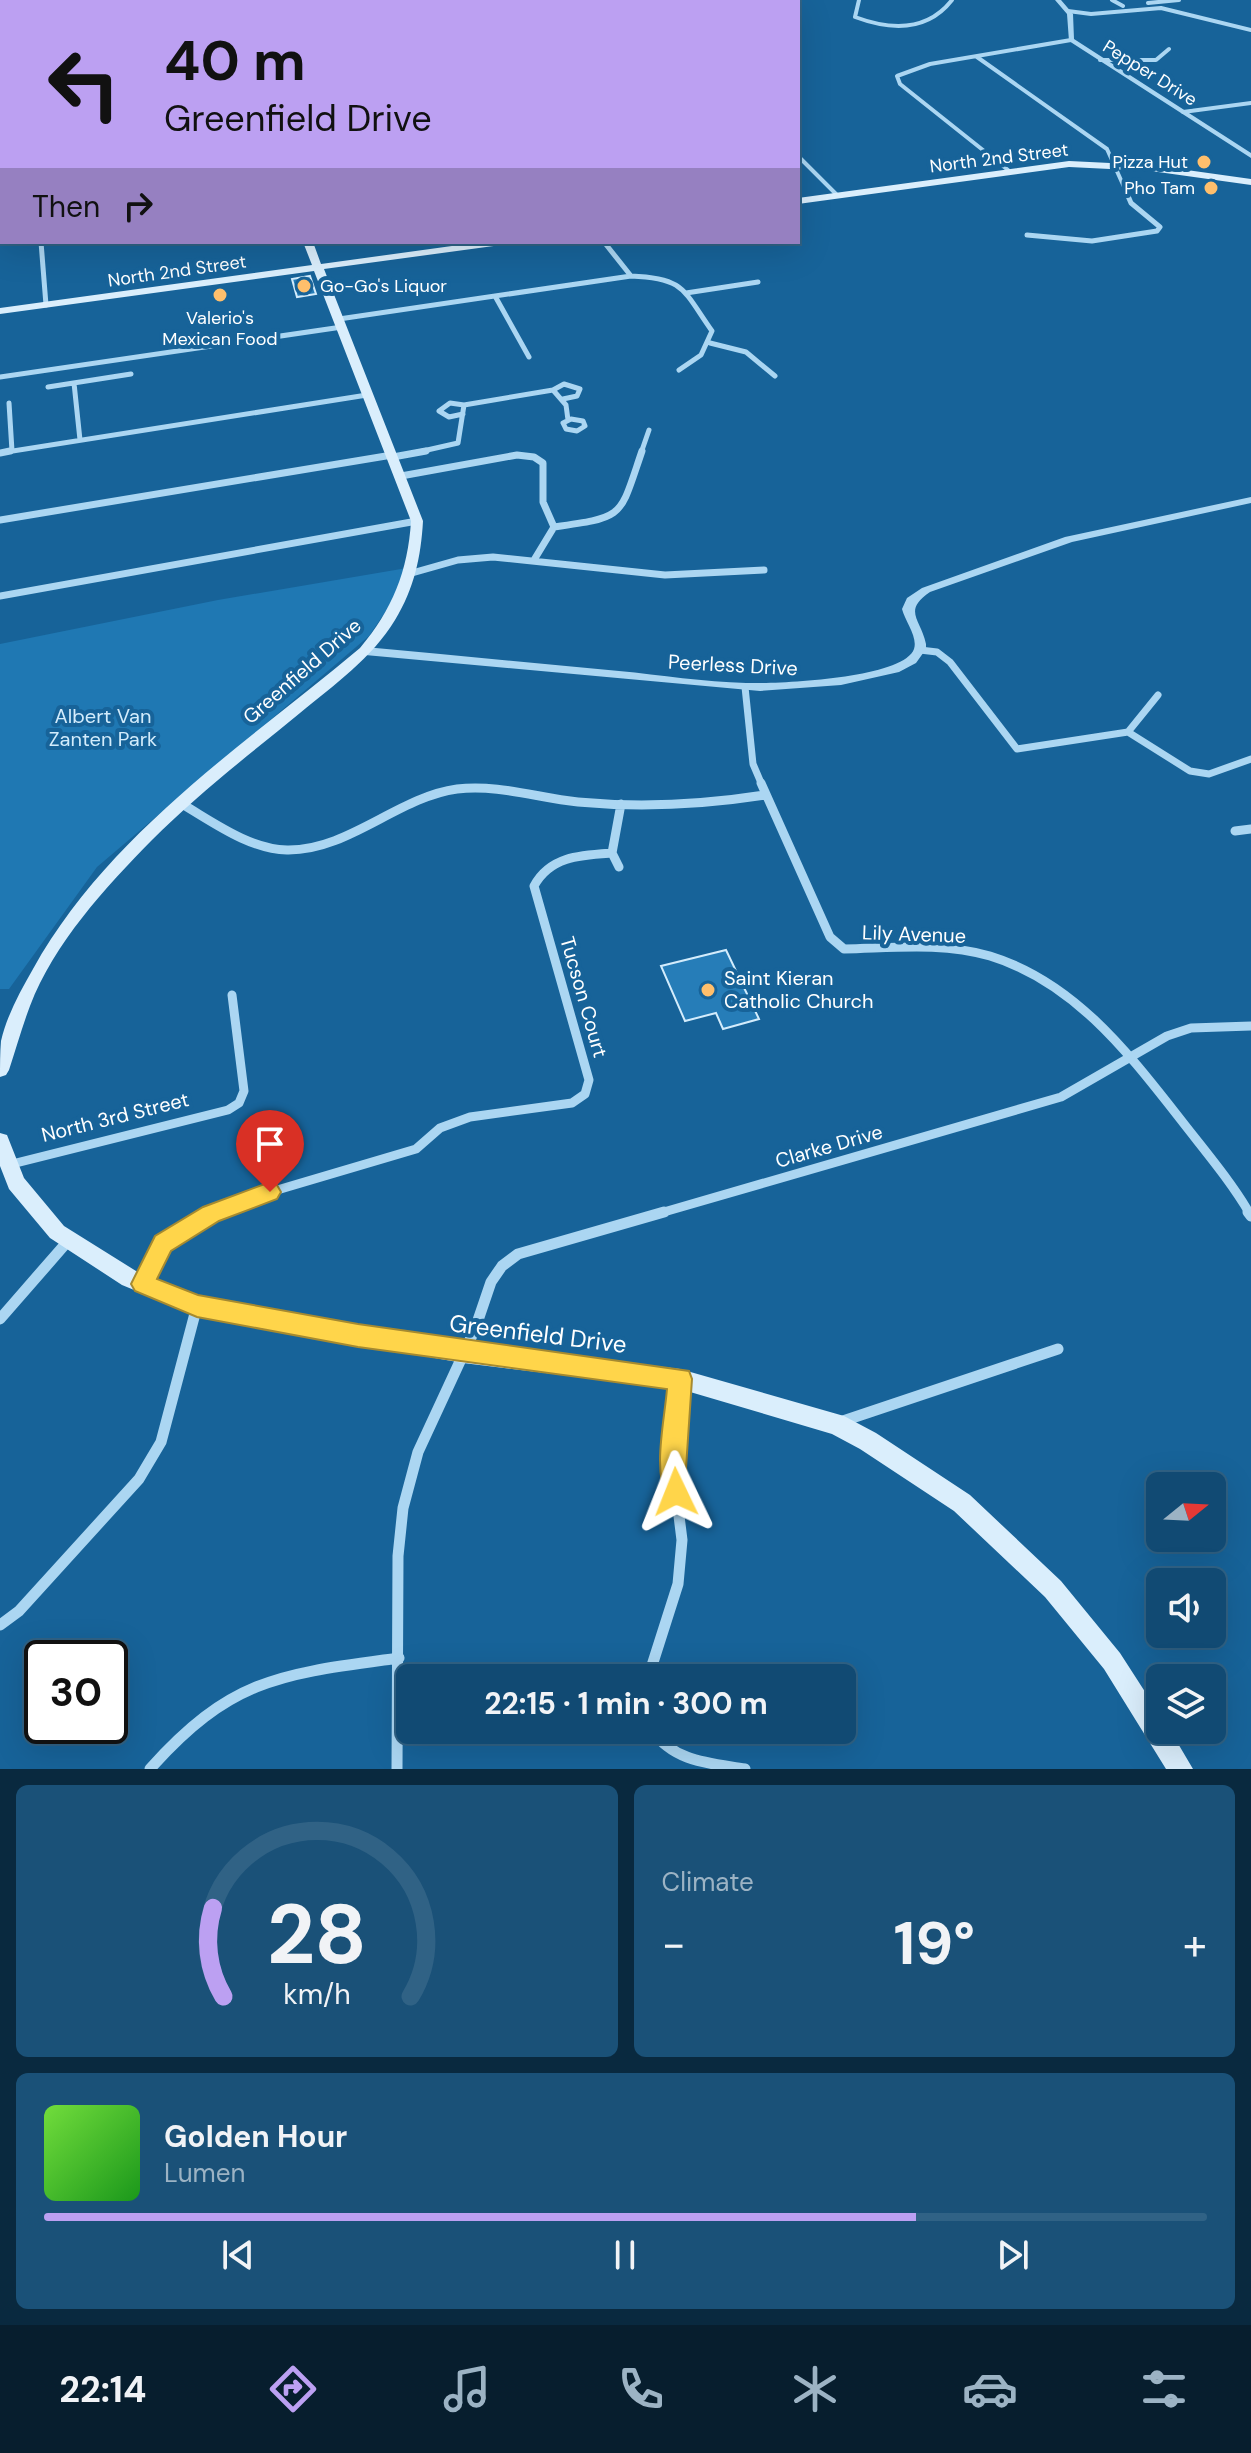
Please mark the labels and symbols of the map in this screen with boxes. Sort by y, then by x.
street label: Pepper Drive [1098,34,1202,112]
street label: North 2nd Street [928,138,1070,178]
place label: Pizza Hut [1113,150,1188,174]
marker: Pizza Hut [1195,153,1213,171]
place label: Pho Tam [1124,176,1195,200]
marker: Pho Tam [1202,179,1220,197]
street label: North 2nd Street [106,249,248,293]
place label: Go-Go's Liquor [320,274,447,298]
marker: Go-Go's Liquor [295,277,313,295]
marker: Valerio's Mexican Food [211,286,229,304]
place label: Valerio's Mexican Food [162,306,278,351]
street label: Greenfield Drive [237,612,367,730]
street label: Peerless Drive [668,649,798,681]
park label: Albert Van Zanten Park [49,703,157,752]
street label: Lily Avenue [861,919,967,949]
street label: Tucson Court [554,933,614,1061]
place label: Saint Kieran Catholic Church [724,965,873,1014]
marker: Saint Kieran Catholic Church [699,981,717,999]
street label: North 3rd Street [39,1086,192,1148]
pin [236,1110,304,1192]
street label: Clarke Drive [772,1118,886,1174]
street label: Greenfield Drive [448,1307,628,1360]
position arrow [634,1450,718,1534]
north arrow [1146,1472,1226,1552]
speed limit sign: 30 [24,1640,128,1744]

